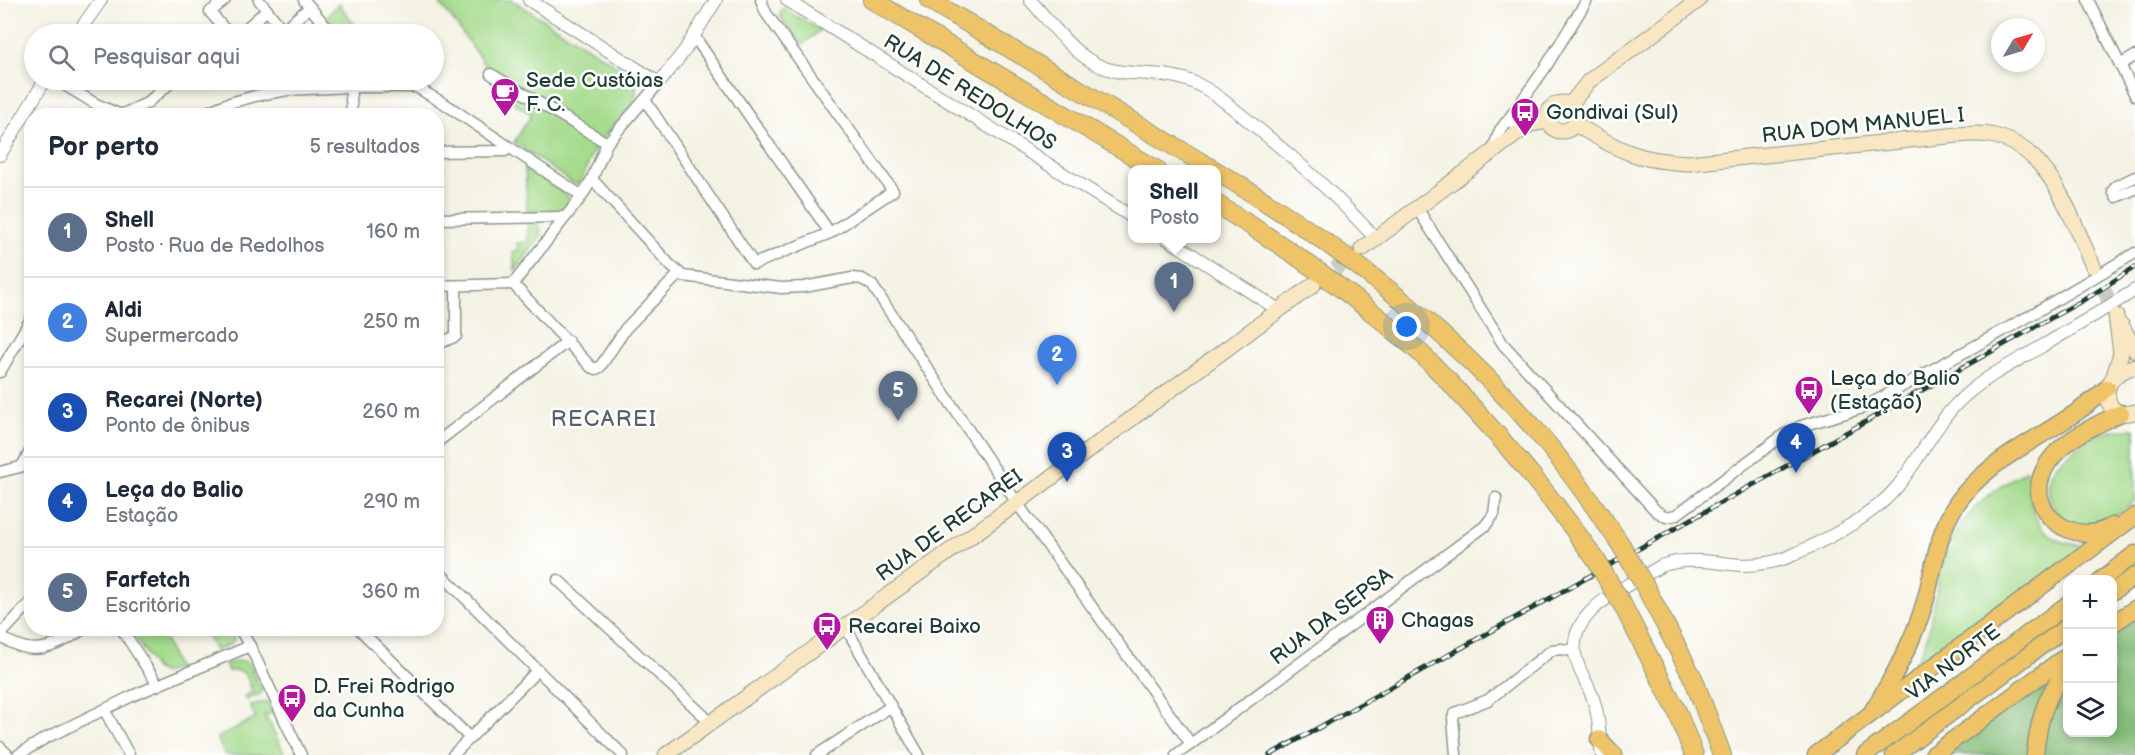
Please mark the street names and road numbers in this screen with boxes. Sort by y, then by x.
street label: RUA DE REDOLHOS [879,29,1061,156]
street label: RUA DOM MANUEL I [1761,102,1965,149]
street label: RUA DE RECAREI [871,464,1027,587]
street label: RUA DA SEPSA [1265,562,1397,670]
street label: VIA NORTE [1901,619,2005,706]

